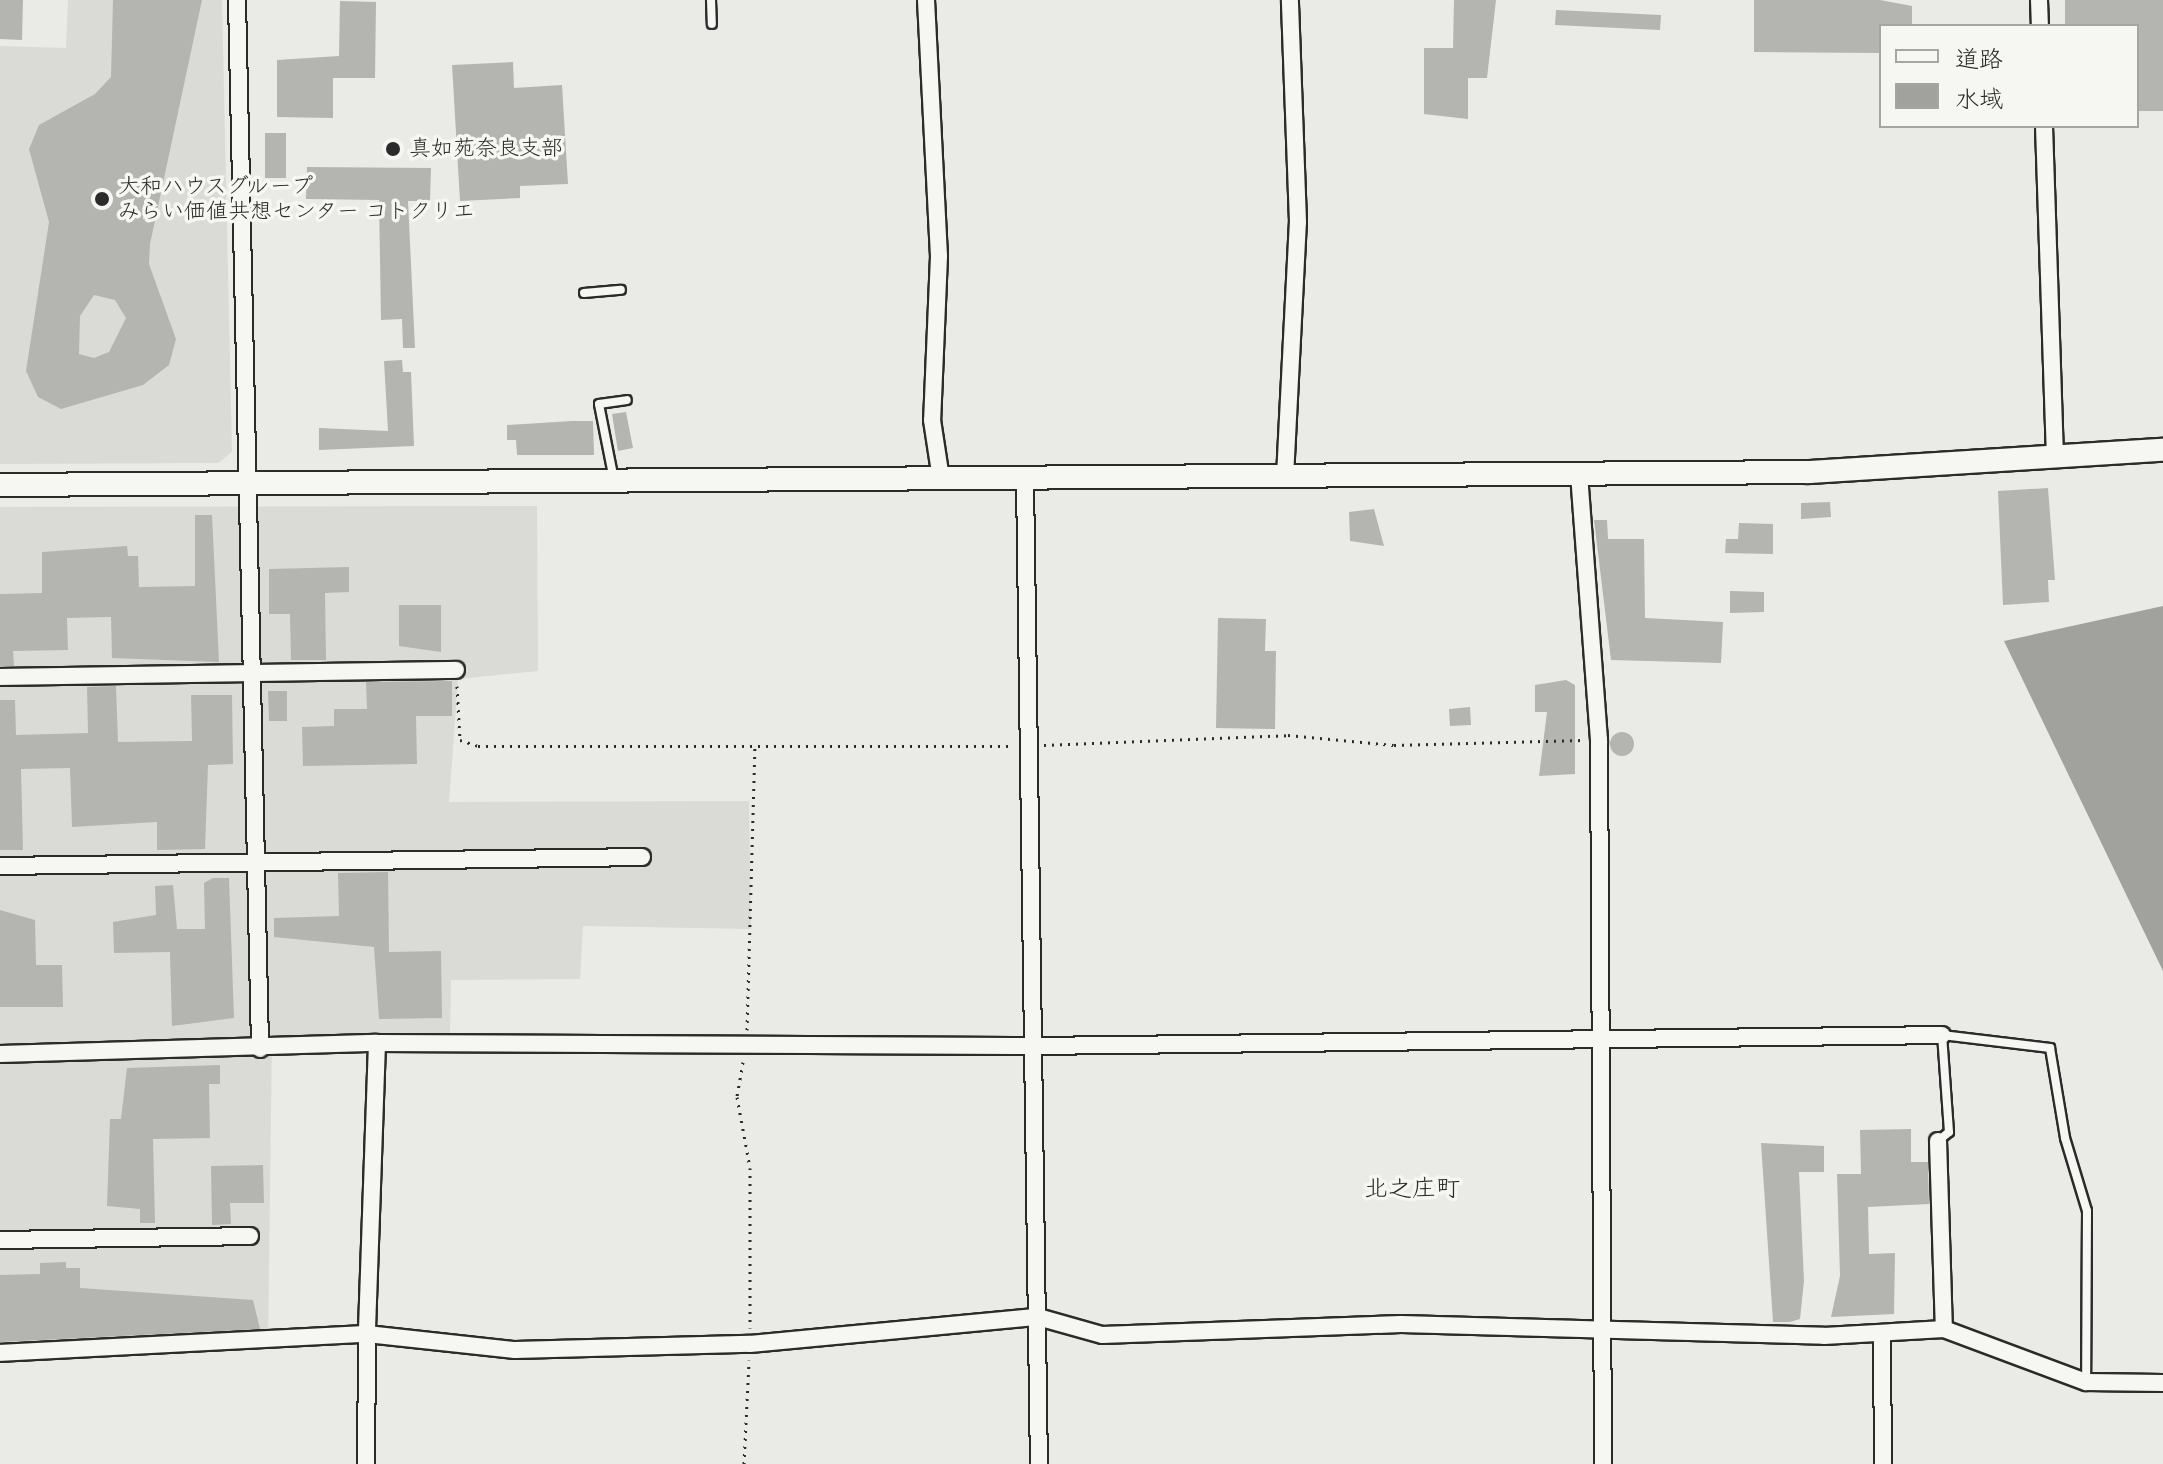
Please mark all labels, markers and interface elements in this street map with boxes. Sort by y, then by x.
legend [1879,24,2139,128]
text: 道路 [1955,45,2003,74]
text: 水域 [1955,85,2003,114]
place label: 真如苑奈良支部 [409,136,563,162]
marker: 真如苑奈良支部 [384,140,402,158]
place label: 大和ハウスグループ みらい価値共想センター コトクリエ [118,173,476,224]
marker: 大和ハウスグループ みらい価値共想センター コトクリエ [93,190,111,208]
district label: 北之庄町 [1364,1175,1460,1203]

